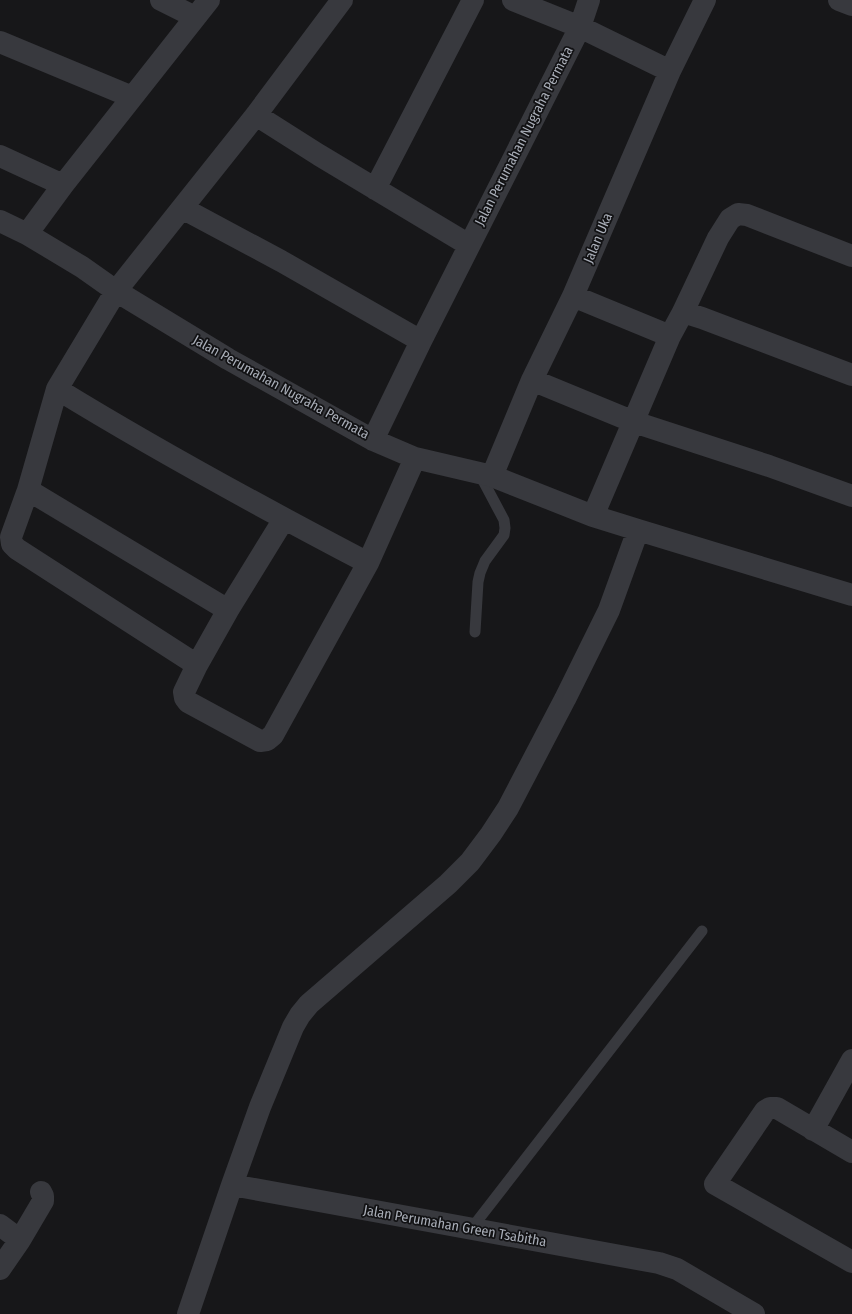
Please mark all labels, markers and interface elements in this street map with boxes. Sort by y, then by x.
street label: Jalan Perumahan Nugraha Permata [471,43,577,229]
street label: Jalan Uka [580,210,616,266]
street label: Jalan Perumahan Nugraha Permata [190,331,372,443]
street label: Jalan Perumahan Green Tsabitha [362,1202,548,1251]

